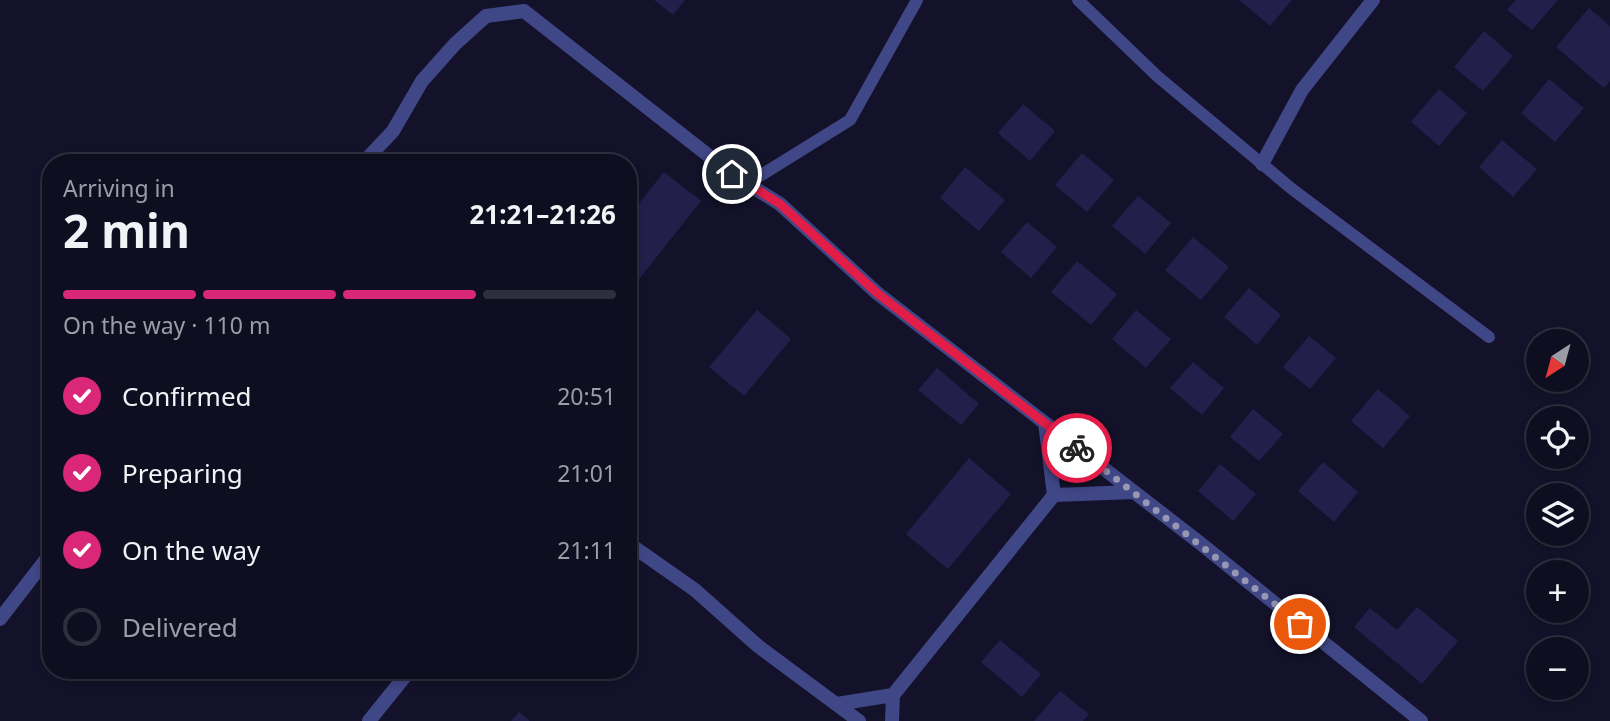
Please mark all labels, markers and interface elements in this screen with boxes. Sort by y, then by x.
pin [702,144,762,204]
icon: home [713,155,751,193]
text: Arriving in [63,172,175,204]
text: 21:21–21:26 [469,196,616,232]
text: 2 min [63,199,190,261]
text: On the way · 110 m [63,309,270,341]
north arrow [1526,329,1589,392]
map controls [1526,329,1589,700]
icon: check [63,377,101,415]
text: Confirmed [122,378,252,414]
text: 20:51 [557,380,616,412]
button: locate [1526,406,1589,469]
courier [1042,413,1112,483]
icon: bike [1058,429,1096,467]
icon: check [63,454,101,492]
text: Preparing [122,455,243,491]
text: 21:01 [557,457,616,489]
button: layers [1526,483,1589,546]
icon: check [63,531,101,569]
text: On the way [122,532,260,568]
text: 21:11 [557,534,616,566]
button: + [1526,560,1589,623]
pin [1270,594,1330,654]
icon: bag [1281,605,1319,643]
text: Delivered [122,609,238,645]
button: − [1526,637,1589,700]

